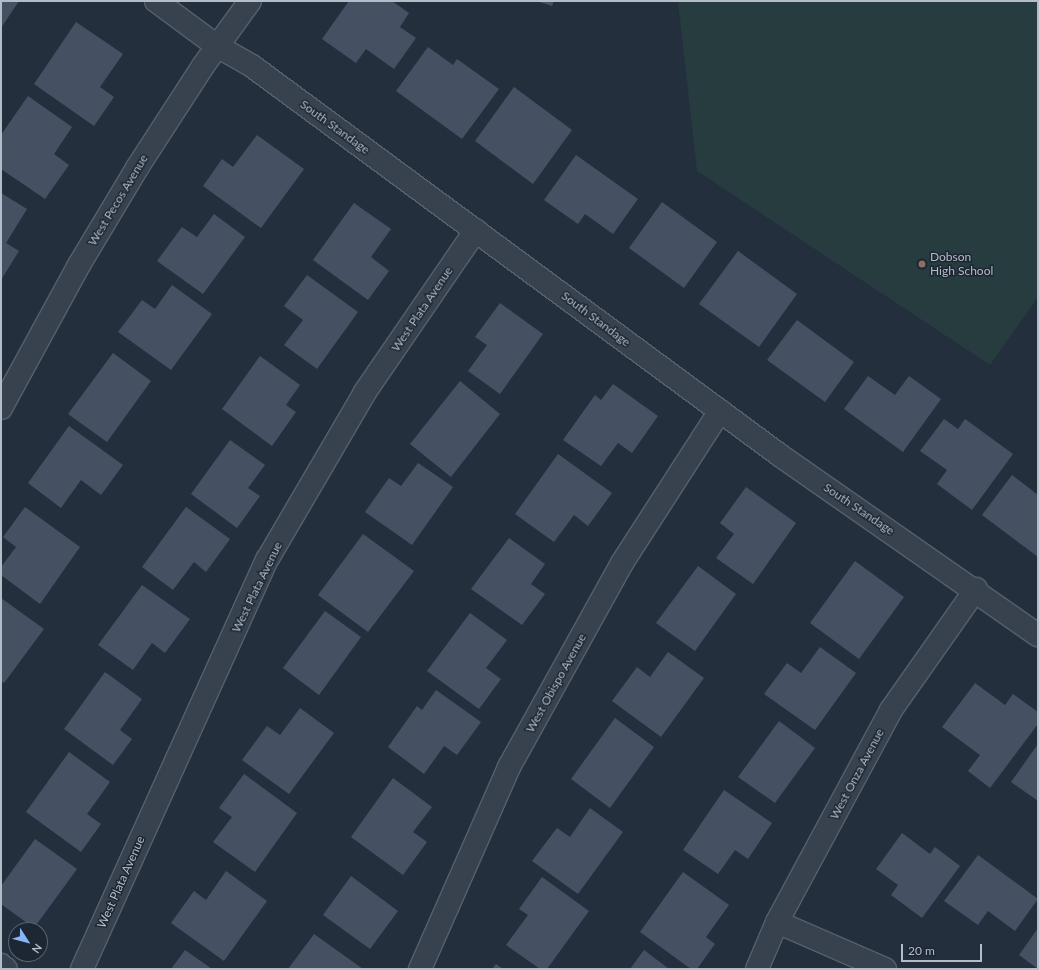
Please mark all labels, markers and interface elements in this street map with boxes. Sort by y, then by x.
street label: South Standage [297,97,373,157]
street label: West Pecos Avenue [85,152,151,248]
place label: Dobson High School [930,250,993,278]
marker: Dobson High School [917,259,927,269]
street label: West Plata Avenue [388,264,456,354]
street label: South Standage [559,288,633,350]
street label: South Standage [821,480,897,538]
street label: West Plata Avenue [229,539,285,635]
street label: West Obispo Avenue [523,631,589,735]
street label: West Onza Avenue [827,726,887,822]
street label: West Plata Avenue [94,834,148,930]
north arrow [8,922,48,962]
scale bar [903,936,984,962]
text: N [30,942,45,956]
text: 20 m [908,943,935,958]

